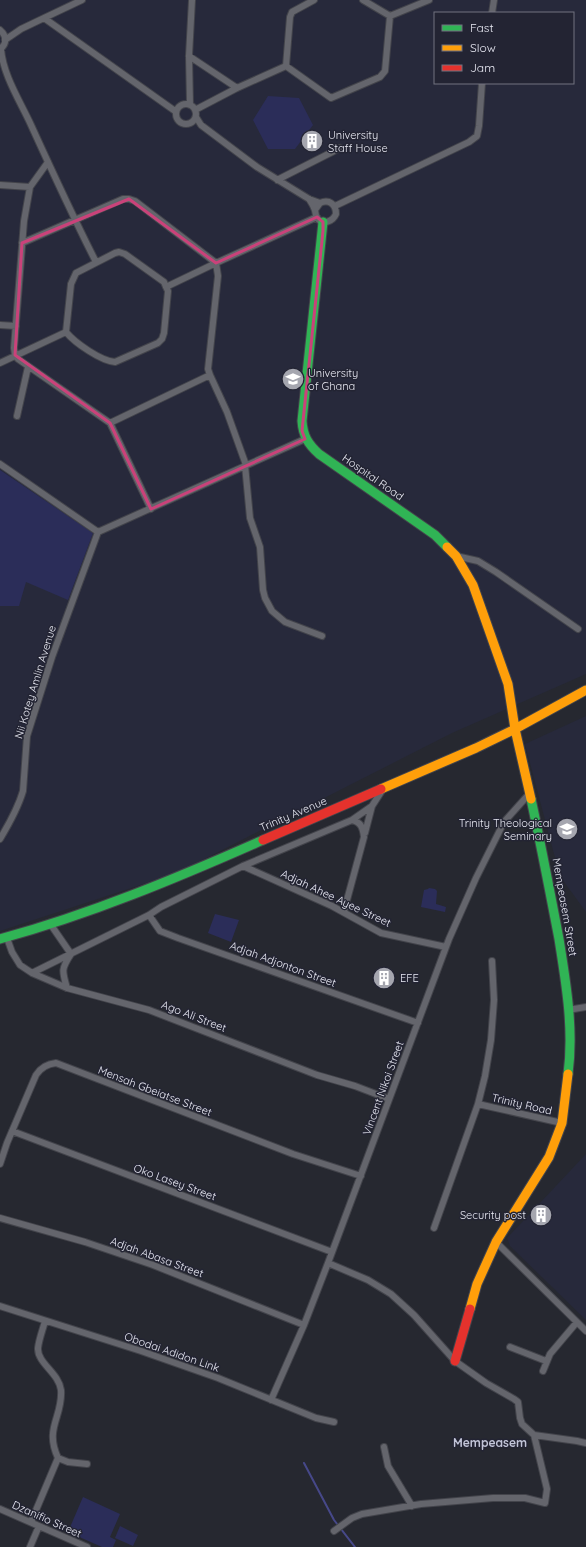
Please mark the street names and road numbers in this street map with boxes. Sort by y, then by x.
street label: Hospital Road [340,451,406,503]
street label: Nii Kotey Amlin Avenue [11,624,59,740]
street label: Trinity Avenue [257,794,329,834]
street label: Mempeasem Street [549,857,581,957]
street label: Adjah Ahee Ayee Street [279,866,394,930]
street label: Adjah Adjonton Street [228,938,338,990]
street label: Ago Ali Street [160,997,229,1035]
street label: Vincent Nikoi Street [359,1039,407,1137]
street label: Mensah Gbeiatse Street [96,1063,214,1119]
street label: Trinity Road [490,1090,554,1118]
street label: Oko Lasey Street [132,1161,218,1204]
street label: Adjah Abasa Street [109,1234,206,1280]
street label: Obodai Adidon Link [123,1329,222,1375]
street label: Dzanifio Street [10,1497,84,1541]

